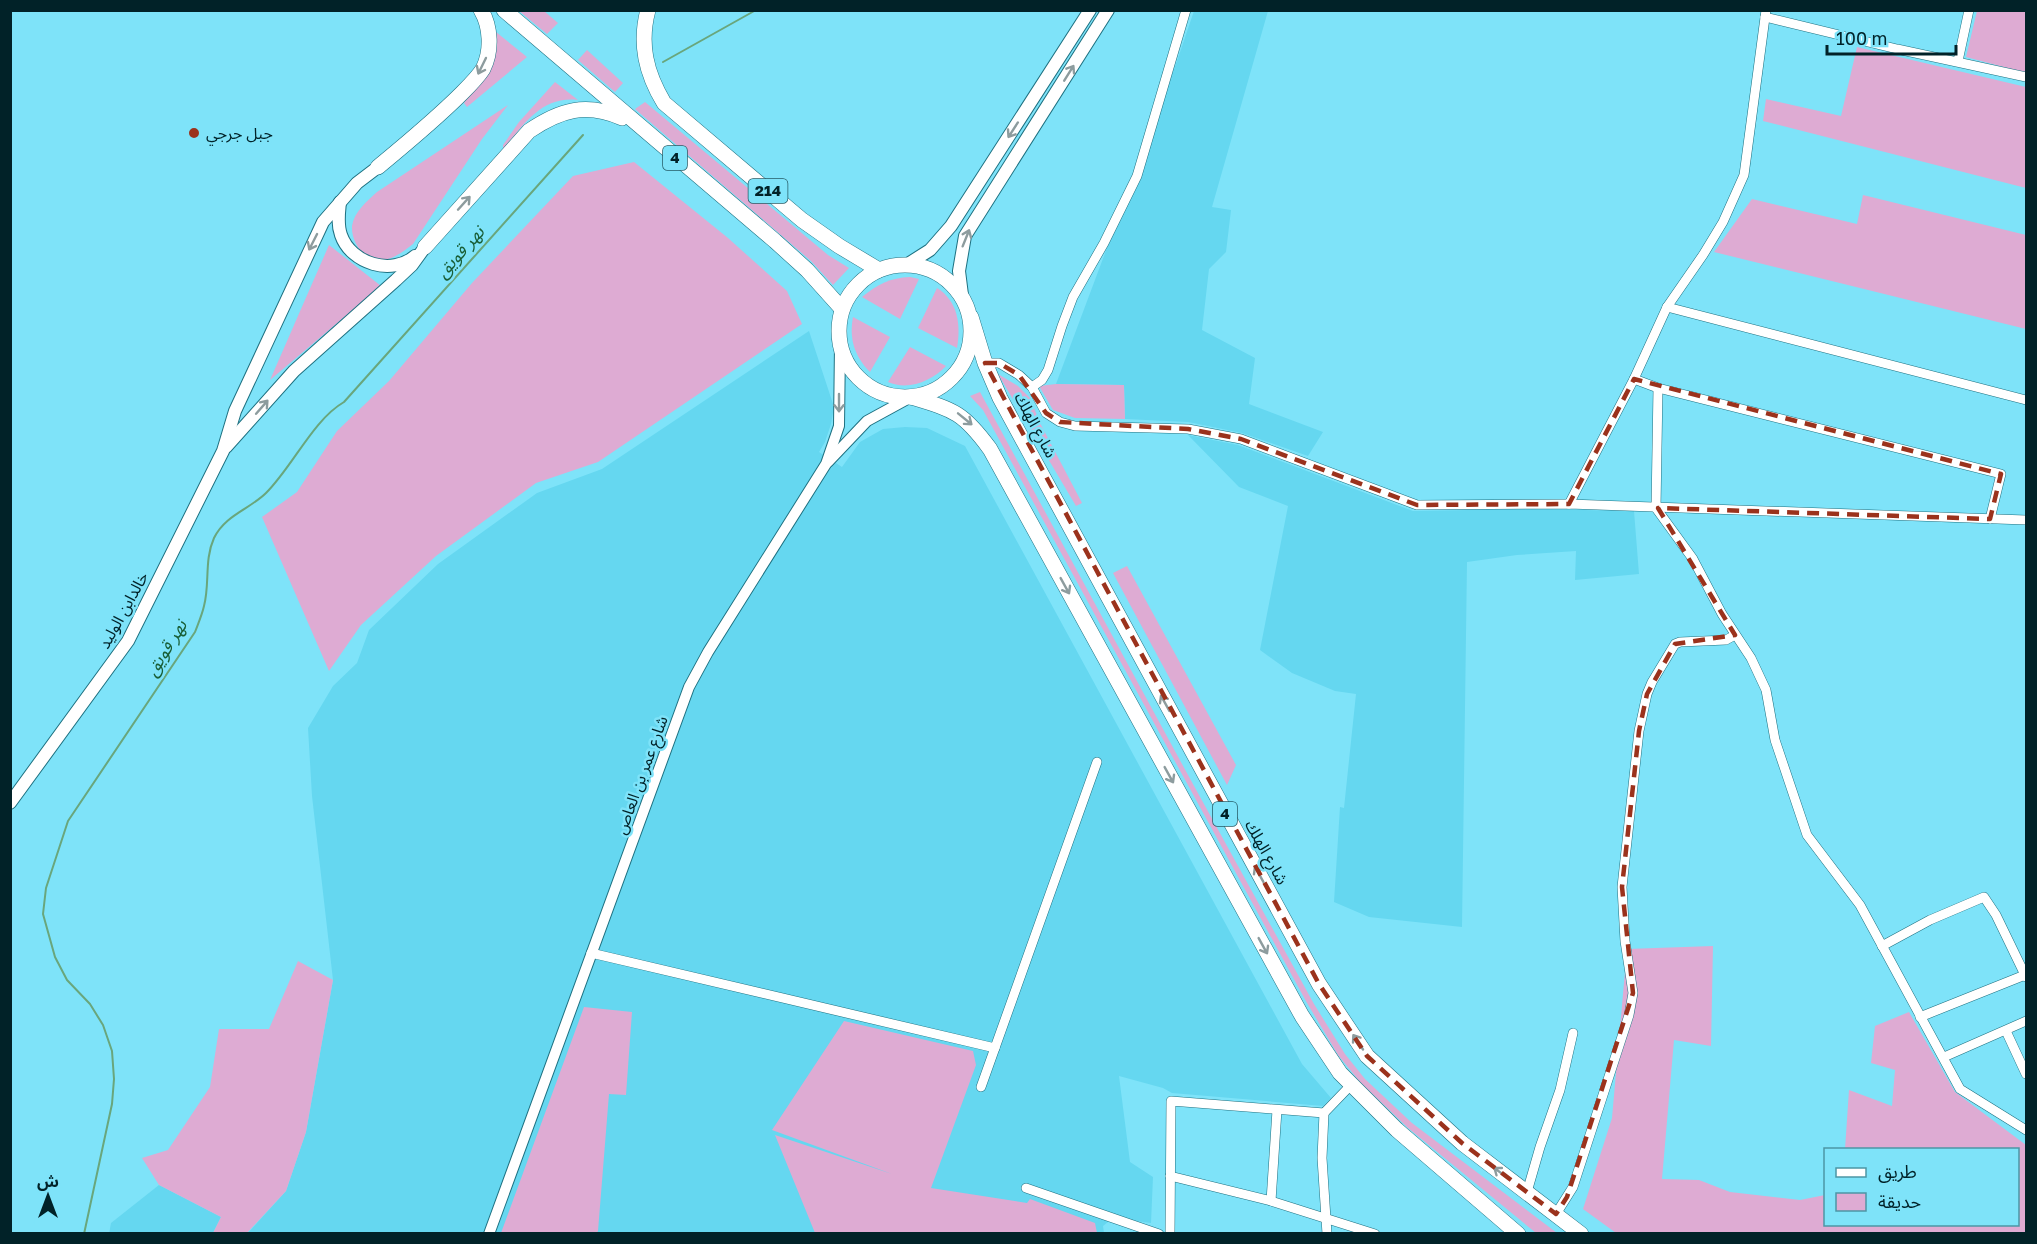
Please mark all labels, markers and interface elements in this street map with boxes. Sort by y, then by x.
scale bar [1827,18,1956,56]
text: 100 m [1836,27,1887,49]
one-way arrow [476,57,487,75]
one-way arrow [1063,65,1075,82]
one-way arrow [1006,121,1018,138]
place label: جبل جرجي [206,123,273,146]
marker: جبل جرجي [187,126,201,140]
road number: 4 [663,146,687,170]
road number: 214 [748,179,788,203]
one-way arrow [457,196,471,211]
water label: نهر قويق [430,219,490,282]
one-way arrow [961,230,972,248]
one-way arrow [307,233,319,250]
street label: شارع الهلك [1008,389,1061,462]
one-way arrow [833,393,845,413]
one-way arrow [254,399,268,415]
one-way arrow [957,413,973,426]
street label: خالدابن الوليد [94,568,152,652]
one-way arrow [1060,576,1071,594]
water label: نهر قويق [139,614,193,680]
one-way arrow [1159,695,1171,712]
street label: شارع عمر بن العاص [610,713,675,838]
one-way arrow [1163,766,1175,783]
road number: 4 [1213,802,1237,826]
street label: شارع الهلك [1238,816,1293,889]
one-way arrow [1253,866,1265,883]
one-way arrow [1258,936,1269,954]
one-way arrow [1351,1034,1363,1051]
legend [1824,1148,2019,1226]
text: طريق [1878,1160,1917,1183]
north arrow [18,1166,78,1226]
one-way arrow [1494,1167,1510,1179]
text: ش [37,1171,59,1191]
text: حديقة [1878,1190,1921,1212]

